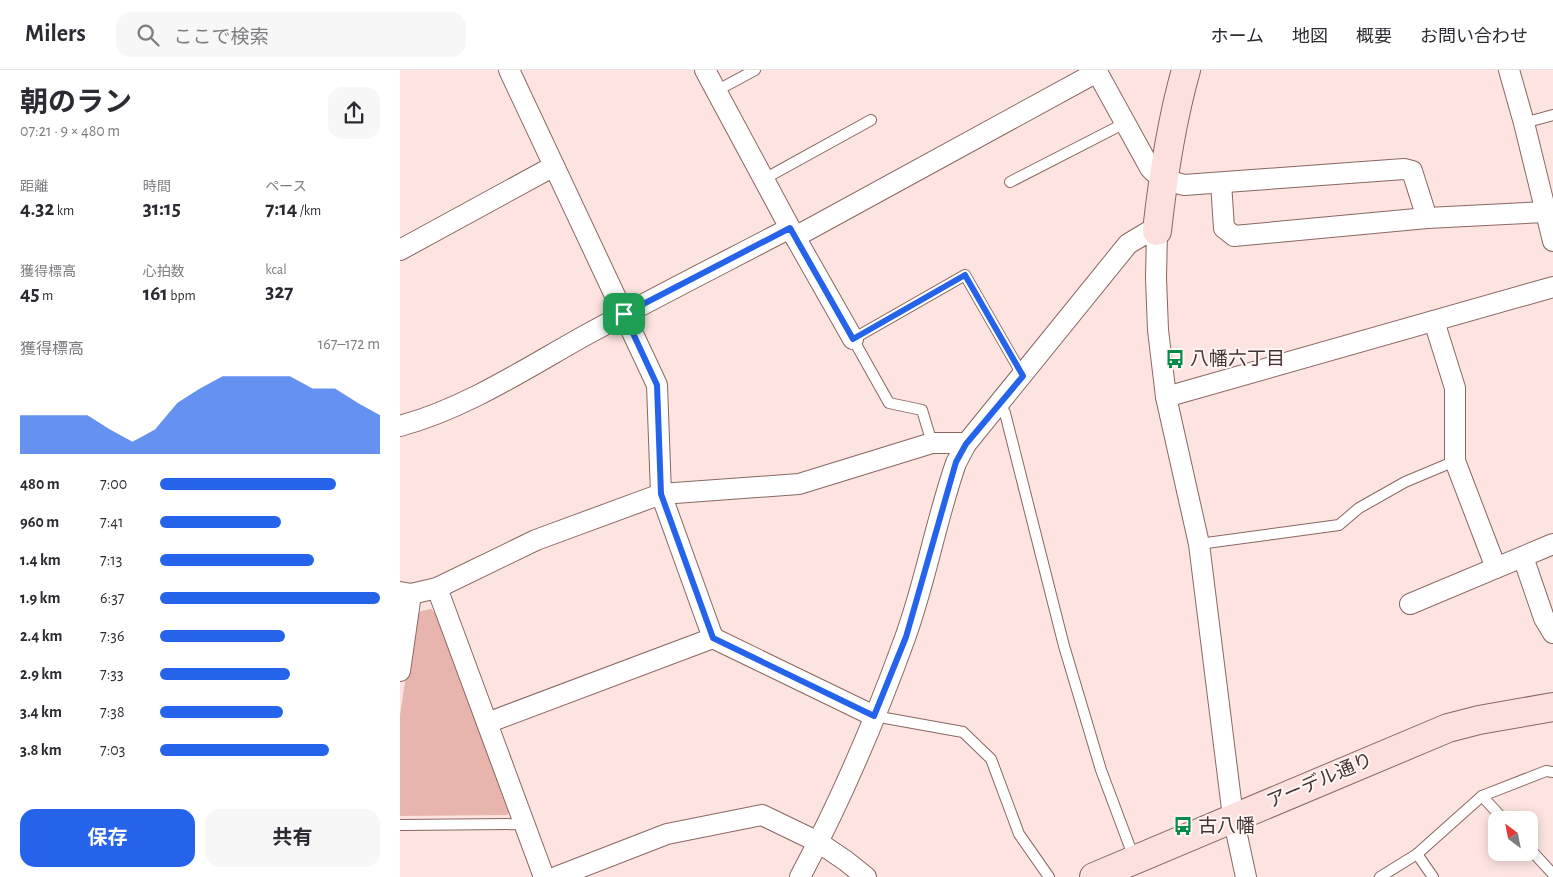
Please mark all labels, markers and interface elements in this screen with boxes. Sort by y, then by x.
search box [116,12,466,57]
icon: search [134,21,162,49]
text: Milers [25,22,86,46]
text: ここで検索 [174,28,269,47]
text: ホーム [1211,28,1264,46]
text: 地図 [1292,28,1328,46]
text: 概要 [1356,28,1392,46]
text: お問い合わせ [1420,28,1528,46]
button: share [328,87,380,139]
text: 朝のラン [20,89,132,117]
text: 07:21 · 9 × 480 m [20,123,120,139]
text: 距離 [20,180,48,194]
text: 時間 [143,180,171,194]
text: ペース [265,180,307,194]
text: 4.32 [20,198,54,219]
text: 31:15 [143,198,181,219]
text: 7:14 [265,198,297,219]
text: km [54,204,74,218]
text: /km [297,204,321,218]
text: kcal [265,263,287,277]
text: 獲得標高 [20,265,76,279]
text: 心拍数 [143,265,185,279]
text: 327 [265,281,293,302]
text: 45 [20,283,40,304]
text: 161 [143,283,168,304]
text: m [40,289,53,303]
text: bpm [168,289,196,303]
pin [603,293,645,335]
icon: arrive [610,300,638,328]
text: 167–172 m [318,336,380,352]
text: 獲得標高 [20,341,84,357]
bus stop icon: 八幡六丁目 [1164,348,1186,370]
place label: 八幡六丁目 [1190,348,1285,369]
text: 480 m [20,476,60,492]
text: 7:00 [100,476,127,492]
text: 960 m [20,514,59,530]
text: 7:41 [100,514,124,530]
text: 1.4 km [20,552,61,568]
text: 7:13 [100,552,122,568]
text: 1.9 km [20,590,60,606]
text: 6:37 [100,590,124,606]
text: 2.4 km [20,628,63,644]
text: 7:36 [100,628,124,644]
text: 2.9 km [20,666,62,682]
text: 7:33 [100,666,124,682]
text: 3.4 km [20,704,62,720]
text: 7:38 [100,704,125,720]
text: 3.8 km [20,742,62,758]
text: 7:03 [100,742,125,758]
street label: アーデル通り [1264,748,1376,812]
button: 保存 [20,809,195,867]
button: 共有 [205,809,380,867]
north arrow [1488,811,1538,861]
map controls [1488,811,1538,861]
bus stop icon: 古八幡 [1172,815,1194,837]
place label: 古八幡 [1198,816,1255,836]

